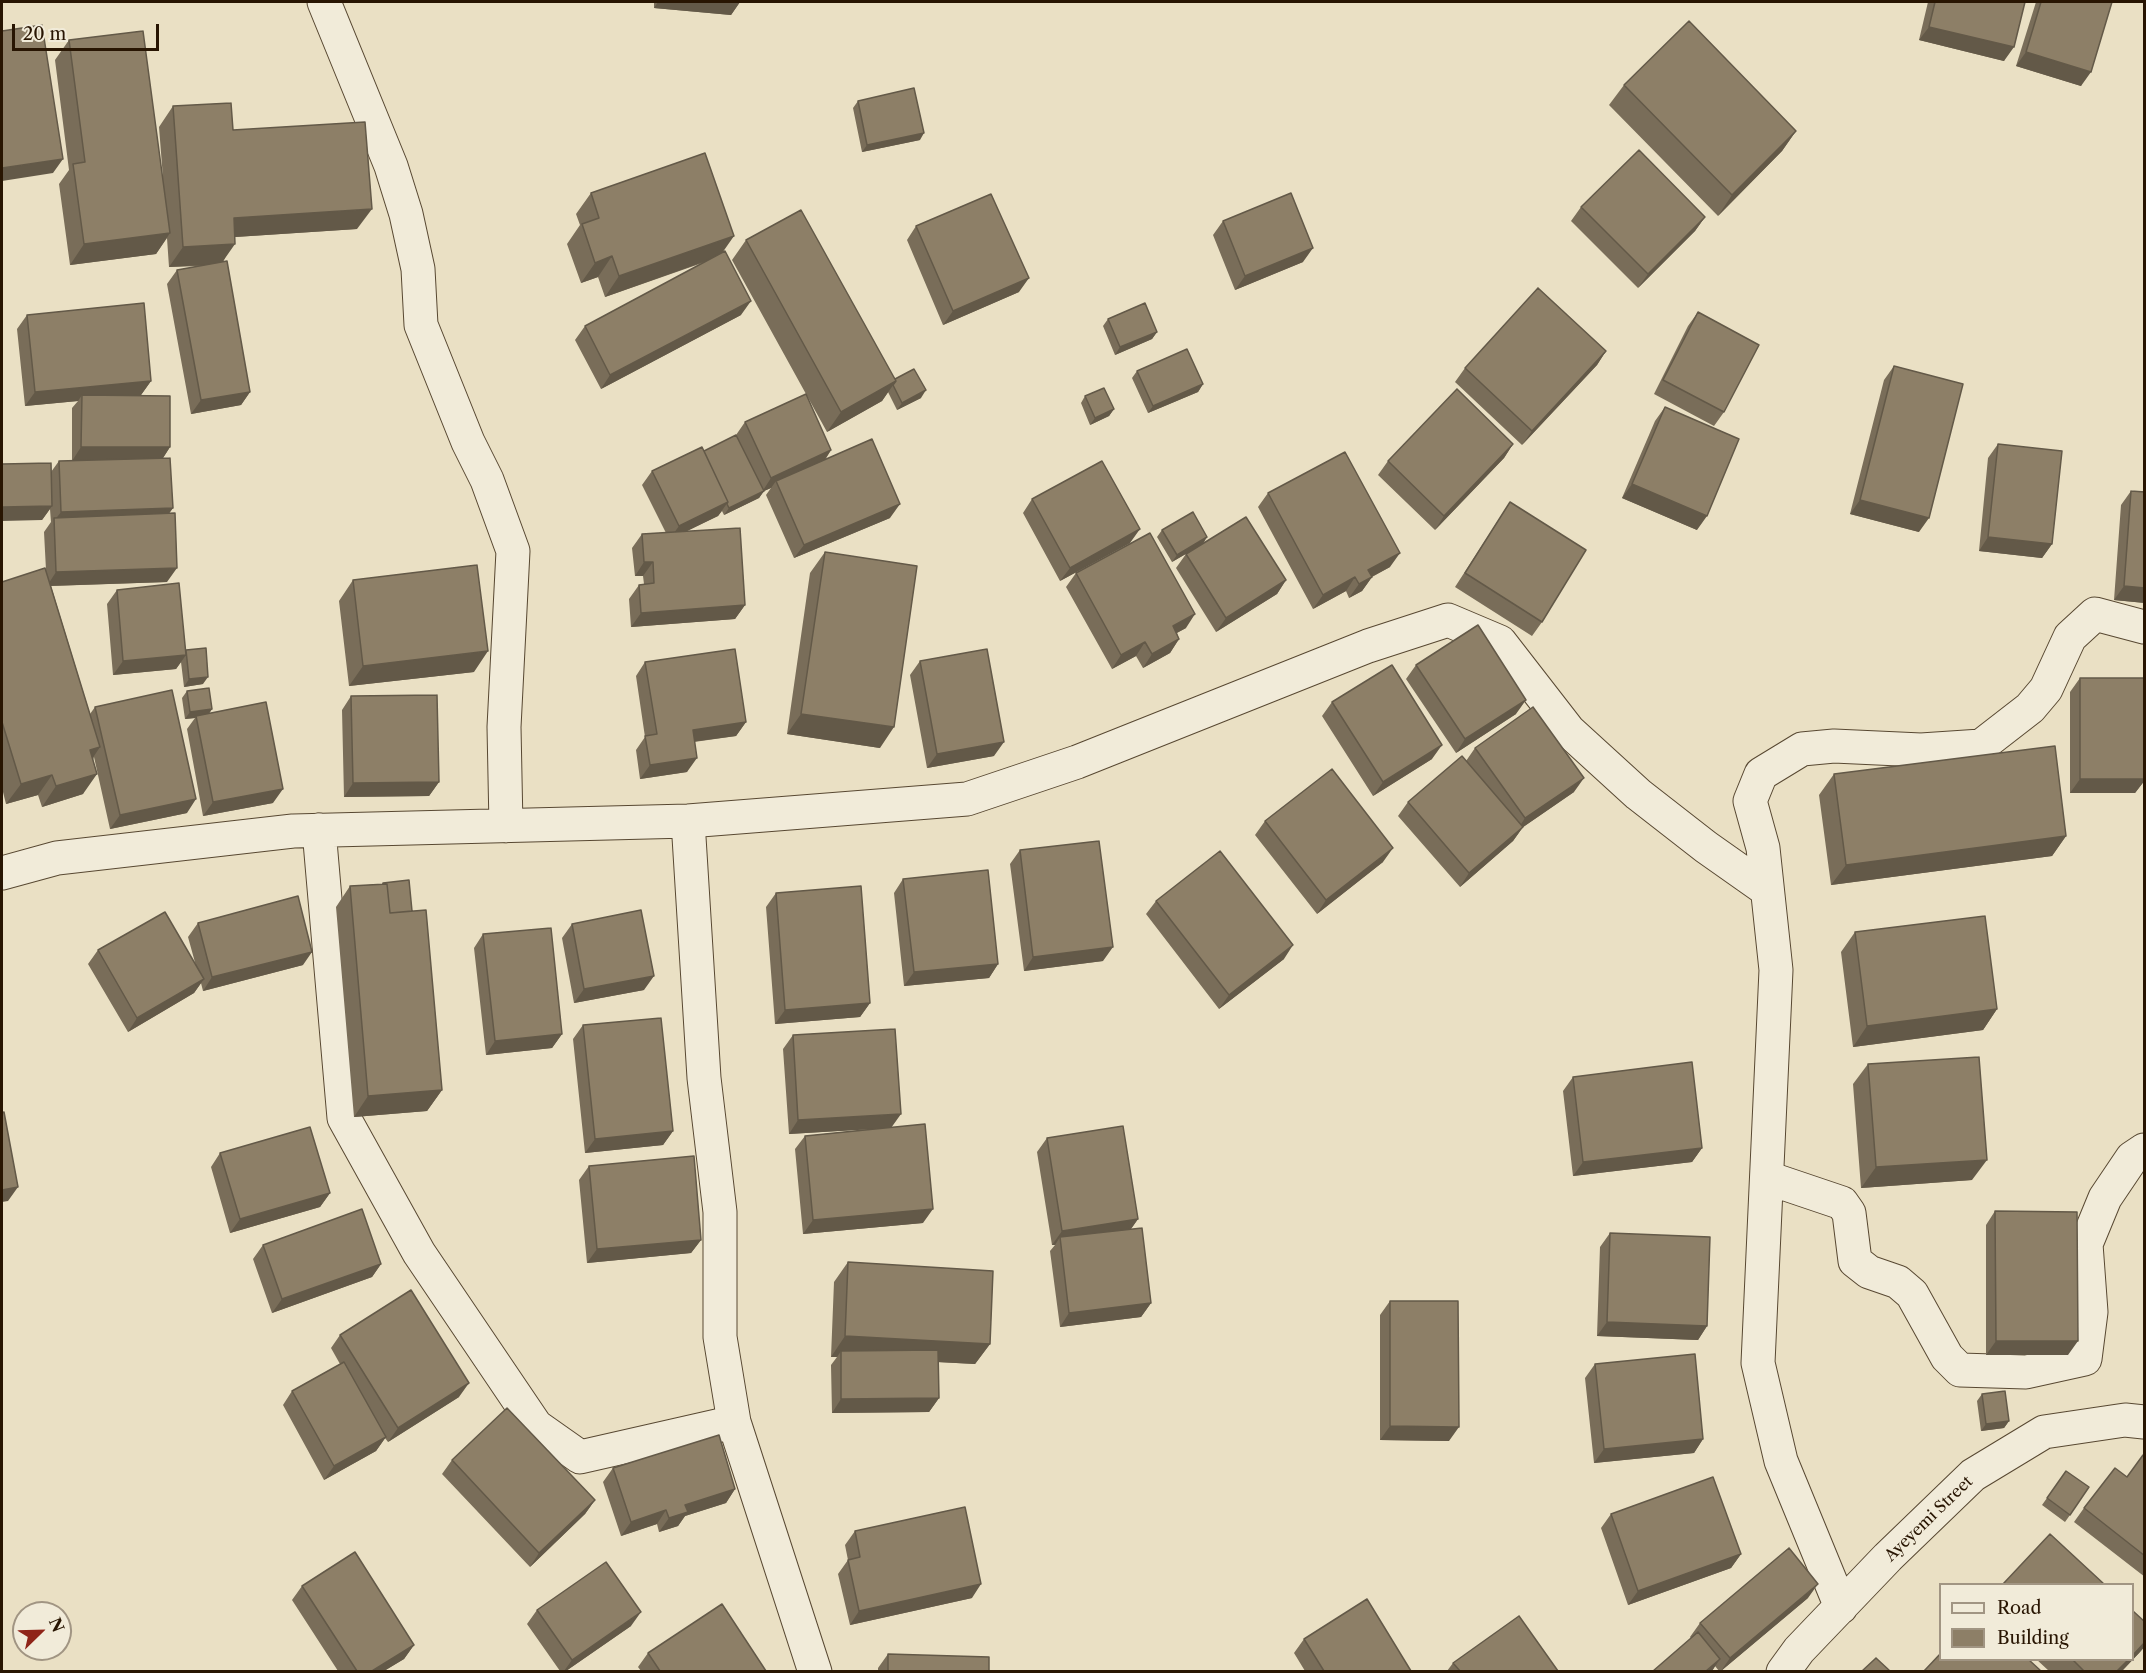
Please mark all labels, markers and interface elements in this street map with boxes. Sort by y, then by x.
scale bar [15,12,162,50]
text: 20 m [23,23,66,45]
street label: Ayeyemi Street [1881,1472,1977,1566]
legend [1939,1583,2134,1661]
text: Road [1997,1597,2042,1619]
north arrow [12,1601,72,1661]
text: N [45,1614,69,1635]
text: Building [1997,1627,2069,1649]

